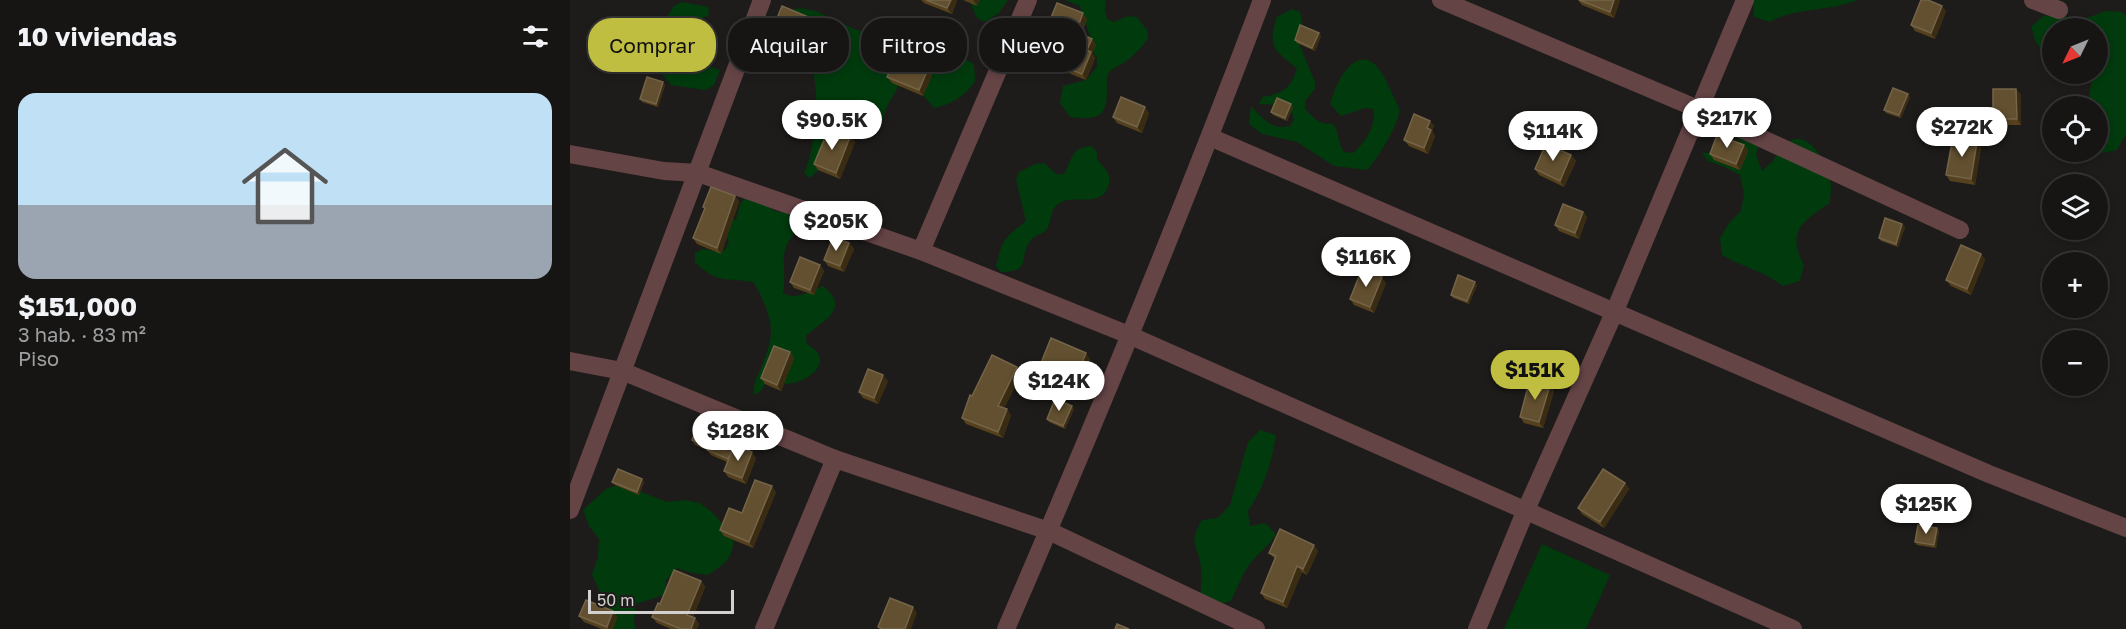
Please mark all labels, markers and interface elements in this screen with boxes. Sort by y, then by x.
chip: Comprar [588,18,716,72]
chip: Alquilar [728,18,849,72]
chip: Filtros [861,18,967,72]
chip: Nuevo [979,18,1086,72]
north arrow [2042,18,2108,84]
map controls [2042,18,2108,396]
icon: filters [519,20,552,53]
text: 10 viviendas [18,21,177,52]
button: locate [2042,96,2108,162]
pin: $217K [1685,98,1769,149]
pin: $90.5K [783,100,881,151]
text: $217K [1696,105,1758,129]
text: $90.5K [796,107,868,131]
pin: $272K [1920,107,2004,158]
pin: $114K [1511,111,1595,162]
text: $272K [1930,114,1994,138]
text: $114K [1523,118,1584,142]
icon: home [231,132,339,240]
button: layers [2042,174,2108,240]
pin: $205K [794,201,878,252]
text: $205K [803,208,869,232]
pin: $116K [1324,237,1408,288]
text: $116K [1335,244,1397,268]
button: + [2042,252,2108,318]
text: $151,000 [18,291,137,322]
text: 3 hab. · 83 m² [18,322,146,346]
button: − [2042,330,2108,396]
text: Piso [18,346,59,370]
pin: $151K [1493,350,1577,401]
text: $151K [1505,357,1565,381]
pin: $124K [1017,361,1101,412]
text: $124K [1028,368,1090,392]
pin: $128K [696,411,780,462]
text: $128K [706,418,770,442]
pin: $125K [1884,484,1968,535]
text: $125K [1895,491,1957,515]
scale bar [588,587,734,614]
text: 50 m [597,590,634,610]

